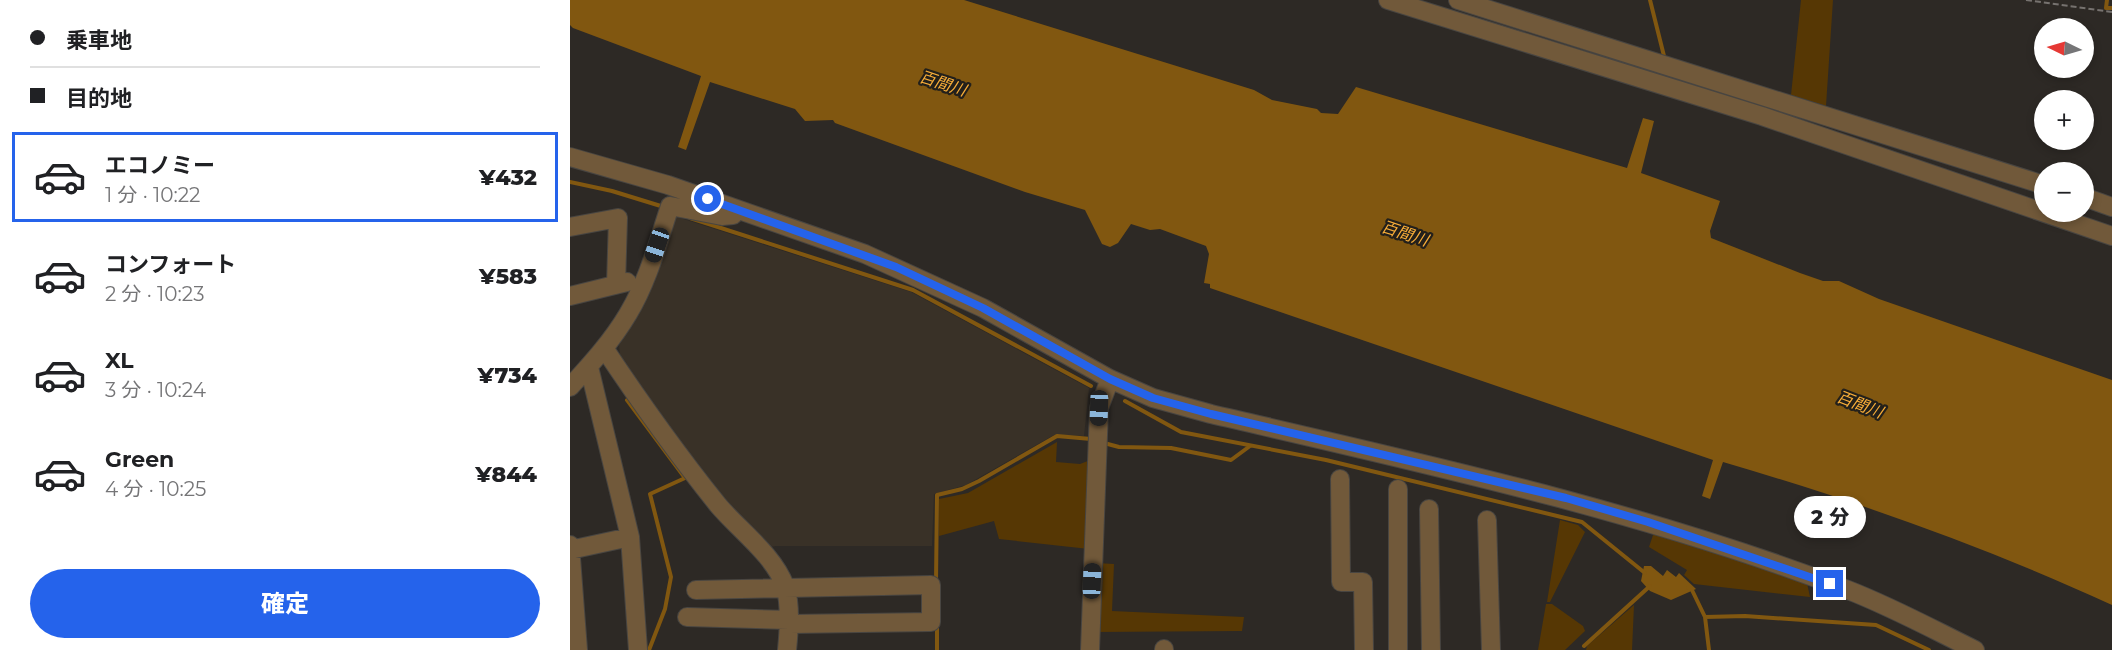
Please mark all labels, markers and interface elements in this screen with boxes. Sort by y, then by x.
north arrow [2034,18,2094,78]
map controls [2034,18,2094,222]
text: 乗車地 [66,27,132,54]
water label: 百間川 [917,67,971,101]
text: 目的地 [66,85,132,112]
button: + [2034,90,2094,150]
icon: car [33,150,87,204]
text: エコノミー [105,152,215,179]
button: − [2034,162,2094,222]
text: ¥432 [479,164,537,191]
text: 1 分 · 10:22 [105,183,200,207]
route start [694,185,721,212]
water label: 百間川 [1379,217,1433,251]
car [643,225,671,265]
icon: car [33,249,87,303]
text: コンフォート [105,251,236,278]
text: ¥583 [479,263,537,290]
text: 2 分 · 10:23 [105,282,204,306]
text: XL [105,347,134,374]
icon: car [33,348,87,402]
text: ¥734 [478,362,537,389]
text: 3 分 · 10:24 [105,378,206,402]
water label: 百間川 [1834,387,1887,423]
car [1089,390,1109,426]
text: Green [105,446,174,473]
icon: car [33,447,87,501]
text: ¥844 [475,461,537,488]
text: 4 分 · 10:25 [105,477,206,501]
callout: 2 分 [1794,497,1866,539]
text: 2 分 [1811,505,1849,529]
car [1082,563,1102,599]
button: 確定 [30,569,540,638]
route end [1816,570,1843,597]

